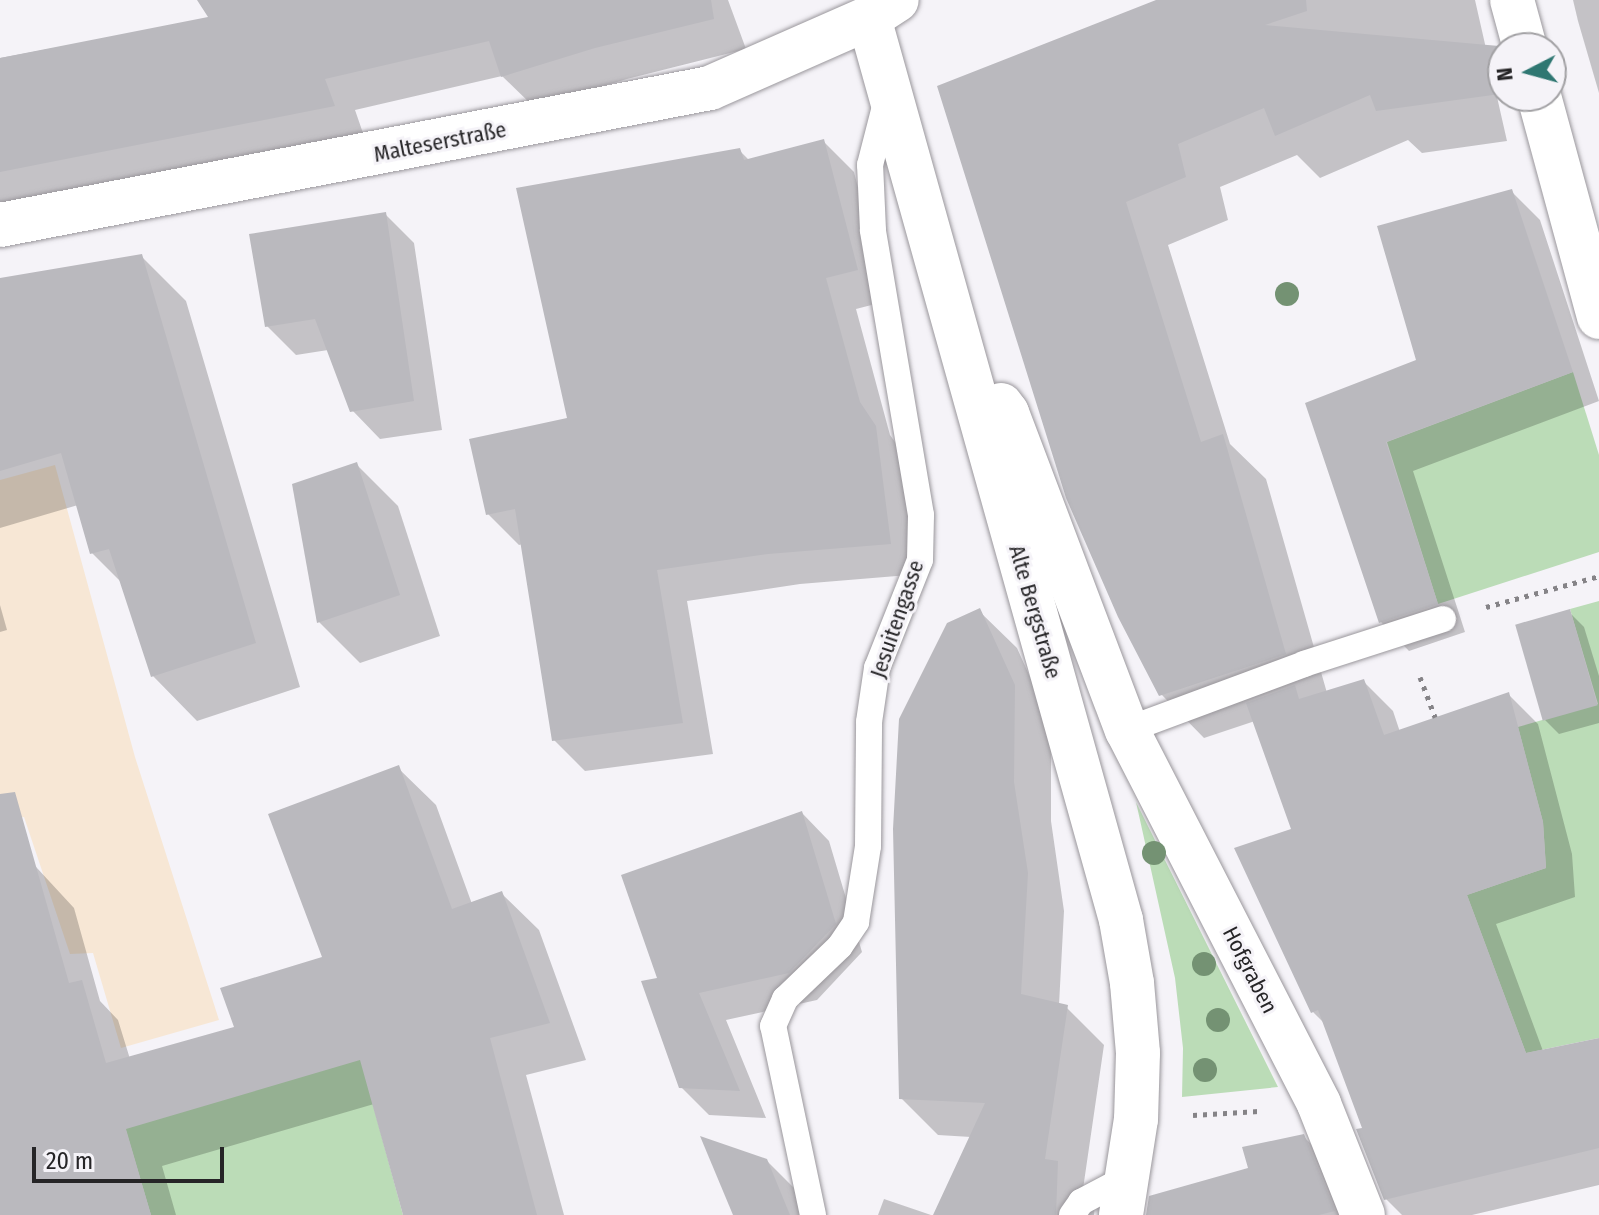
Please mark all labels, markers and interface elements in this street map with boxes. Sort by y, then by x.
north arrow [1487,32,1567,112]
text: N [1491,66,1519,82]
street label: Malteserstraße [372,116,508,168]
street label: Alte Bergstraße [1003,542,1067,682]
street label: Jesuitengasse [865,557,929,681]
street label: Hofgraben [1217,922,1283,1018]
scale bar [36,1131,228,1181]
text: 20 m [46,1147,93,1175]

